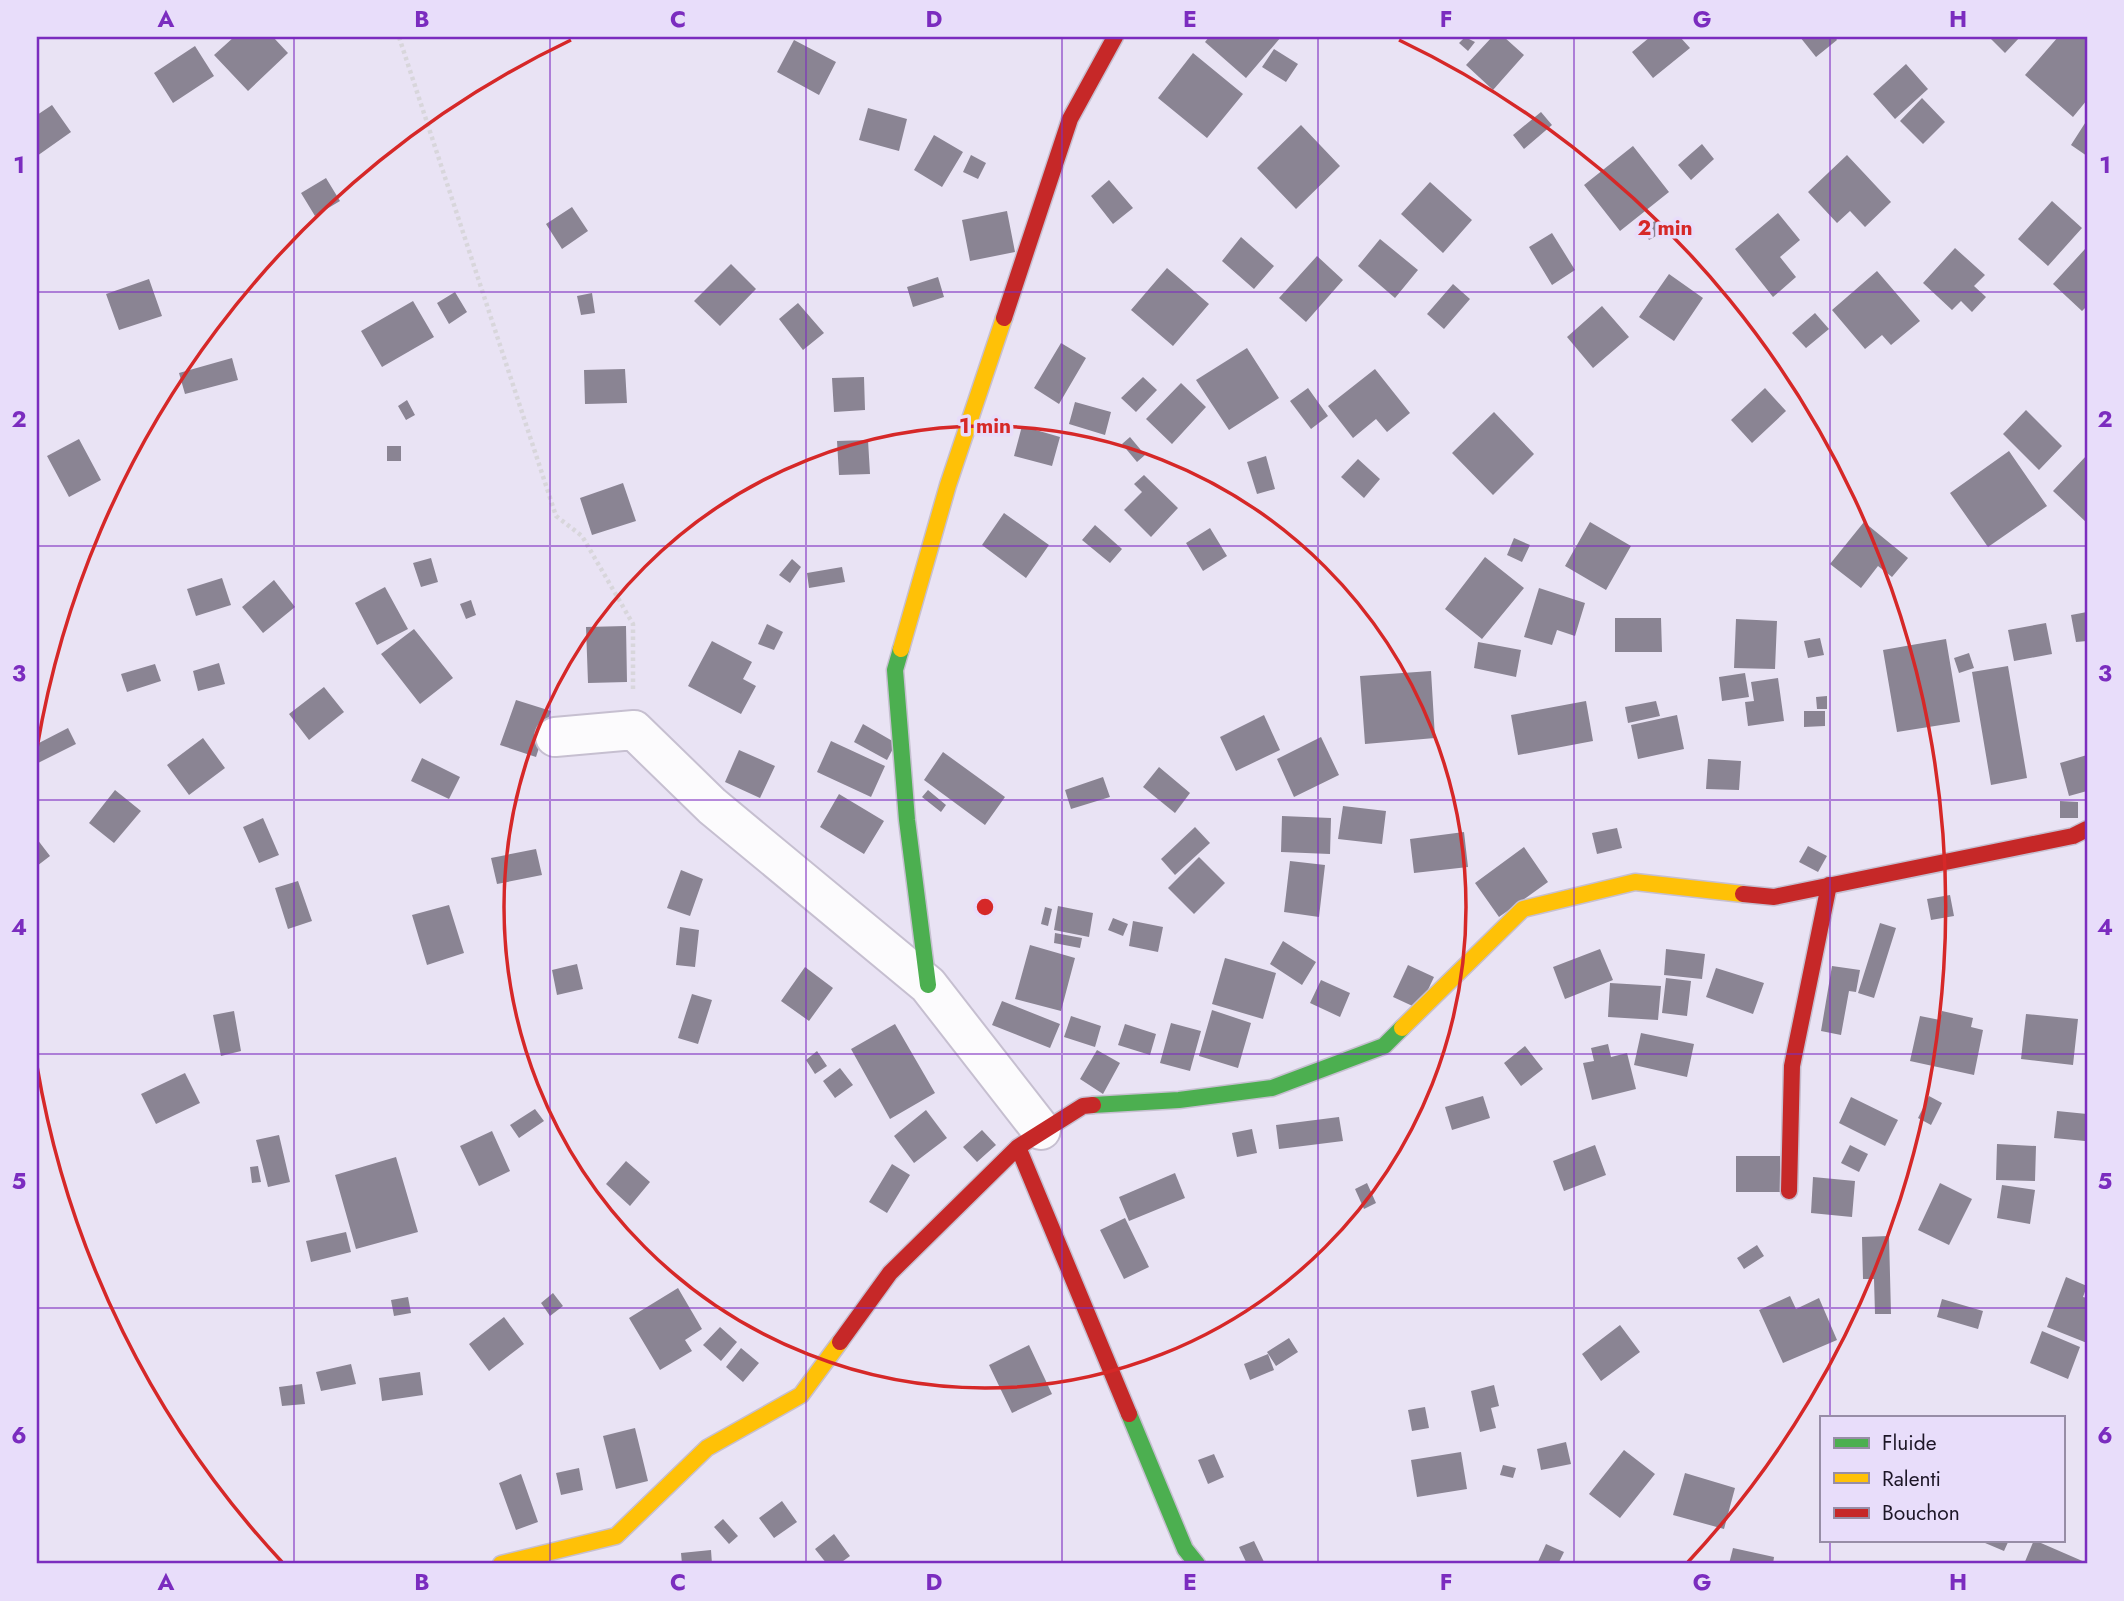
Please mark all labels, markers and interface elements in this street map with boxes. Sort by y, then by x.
text: A [157,2,175,36]
text: B [414,2,430,36]
text: C [670,2,686,36]
text: D [926,2,943,36]
text: E [1183,2,1197,36]
text: F [1440,2,1452,36]
text: G [1693,2,1711,36]
text: H [1949,2,1967,36]
text: 1 [13,148,25,182]
text: 1 [2099,148,2111,182]
text: 2 min [1637,213,1693,243]
text: 2 [11,402,27,436]
text: 2 [2097,402,2113,436]
text: 1 min [959,411,1011,441]
text: 3 [12,656,26,690]
text: 3 [2098,656,2112,690]
centre of rings [973,895,997,919]
text: 4 [11,910,27,944]
text: 4 [2097,910,2113,944]
text: 5 [12,1164,26,1198]
text: 5 [2098,1164,2112,1198]
legend [1820,1416,2064,1542]
text: 6 [11,1418,27,1452]
text: 6 [2097,1418,2113,1452]
text: Fluide [1882,1428,1937,1458]
text: Ralenti [1882,1464,1941,1494]
text: Bouchon [1882,1498,1960,1528]
text: A [157,1565,175,1599]
text: B [414,1565,430,1599]
text: C [670,1565,686,1599]
text: D [926,1565,943,1599]
text: E [1183,1565,1197,1599]
text: F [1440,1565,1452,1599]
text: G [1693,1565,1711,1599]
text: H [1949,1565,1967,1599]

